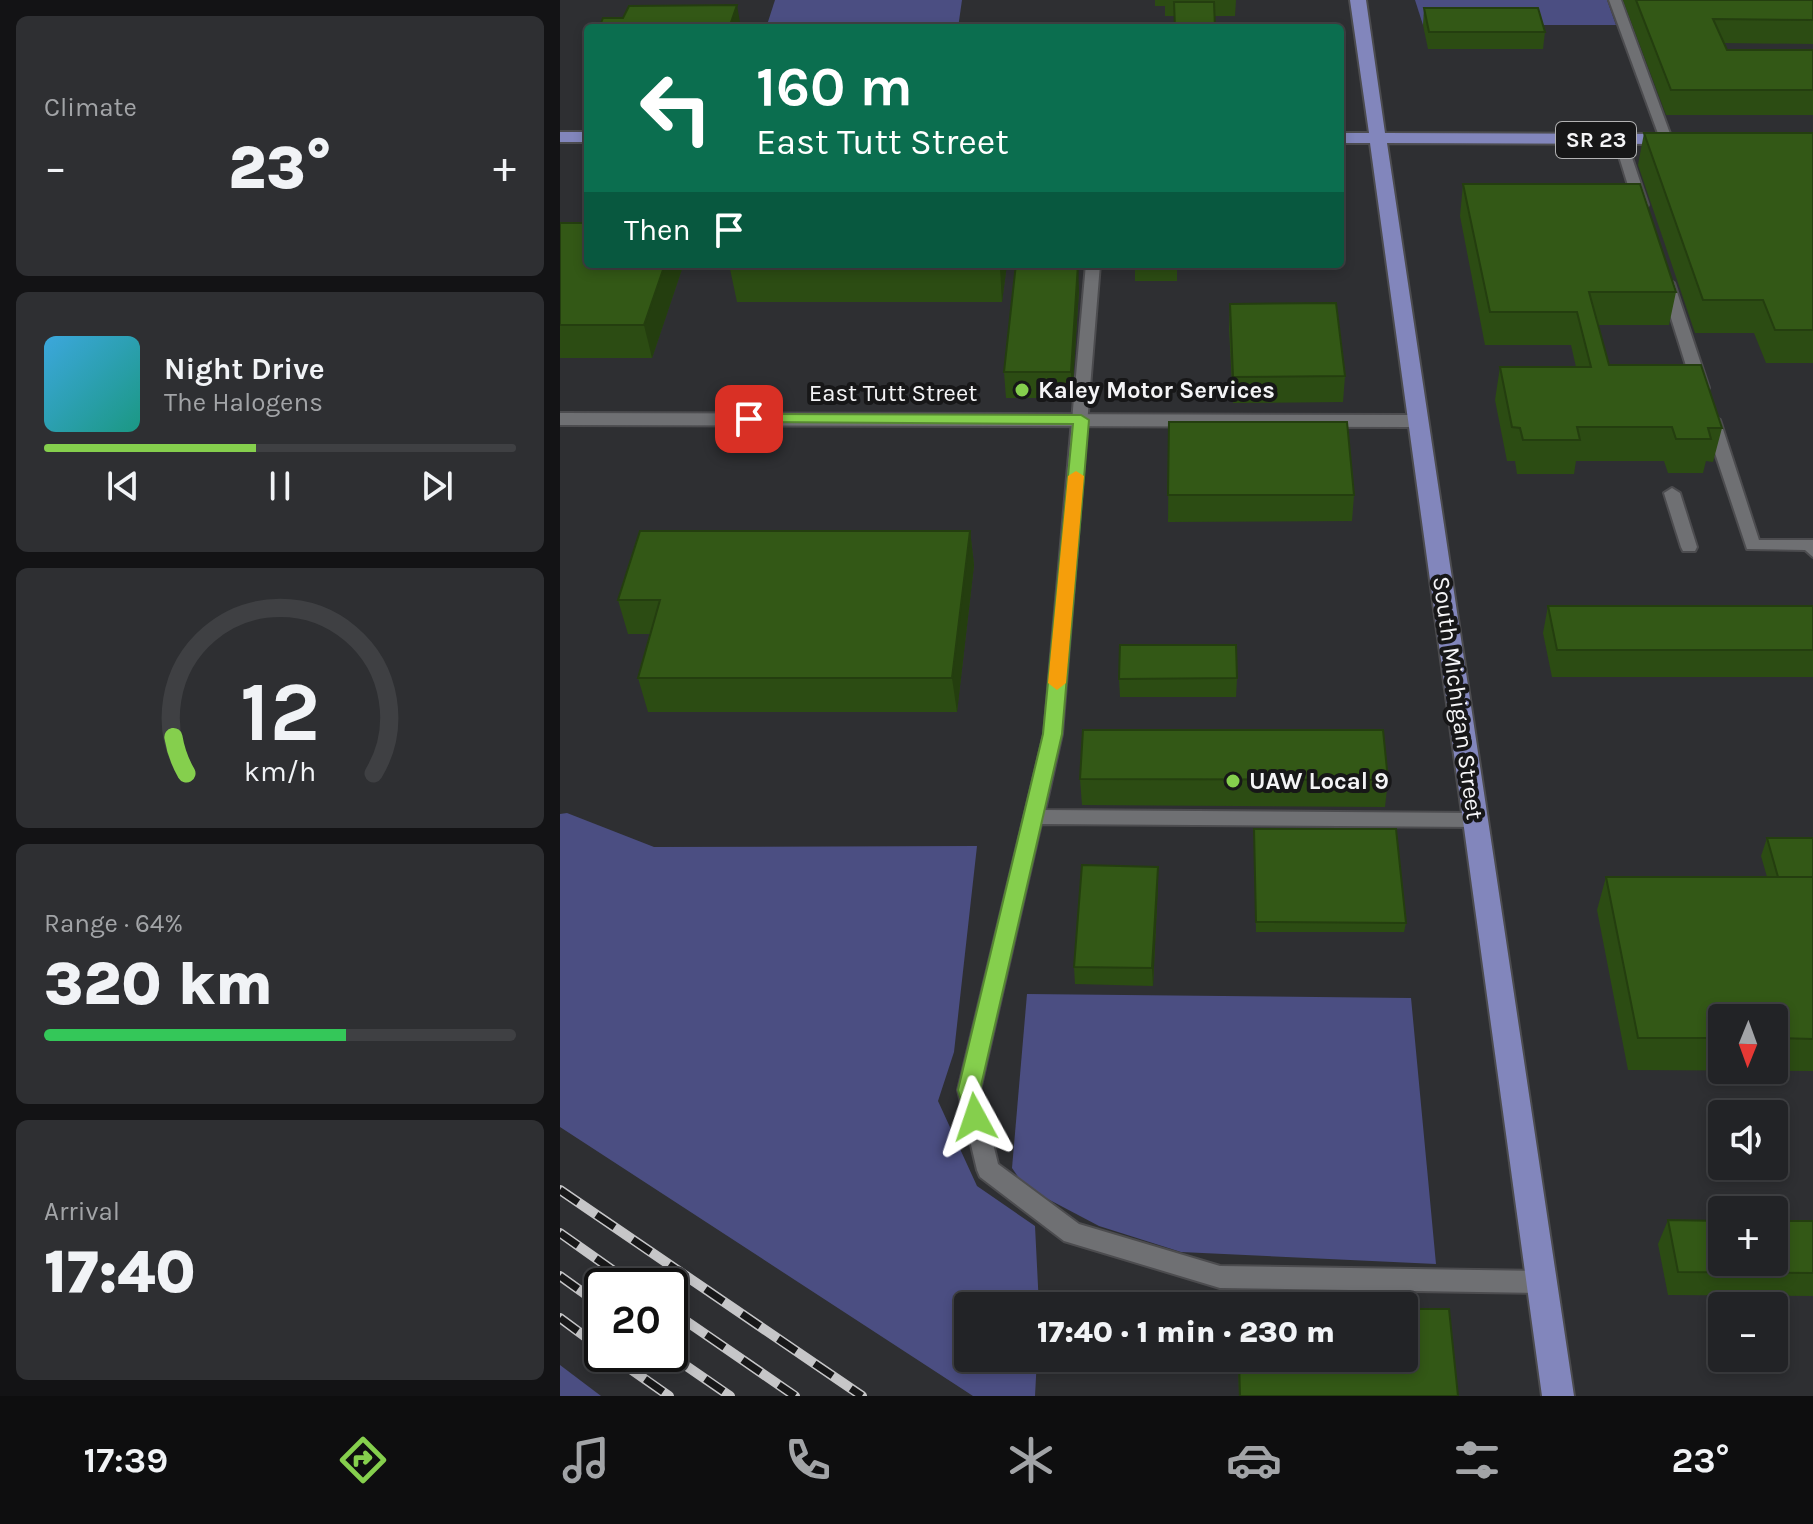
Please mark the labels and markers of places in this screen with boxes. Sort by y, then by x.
place label: Kaley Motor Services [1038,376,1275,404]
marker: Kaley Motor Services [1013,381,1031,399]
pin [715,385,783,453]
place label: UAW Local 9 [1249,767,1389,795]
marker: UAW Local 9 [1224,772,1242,790]

